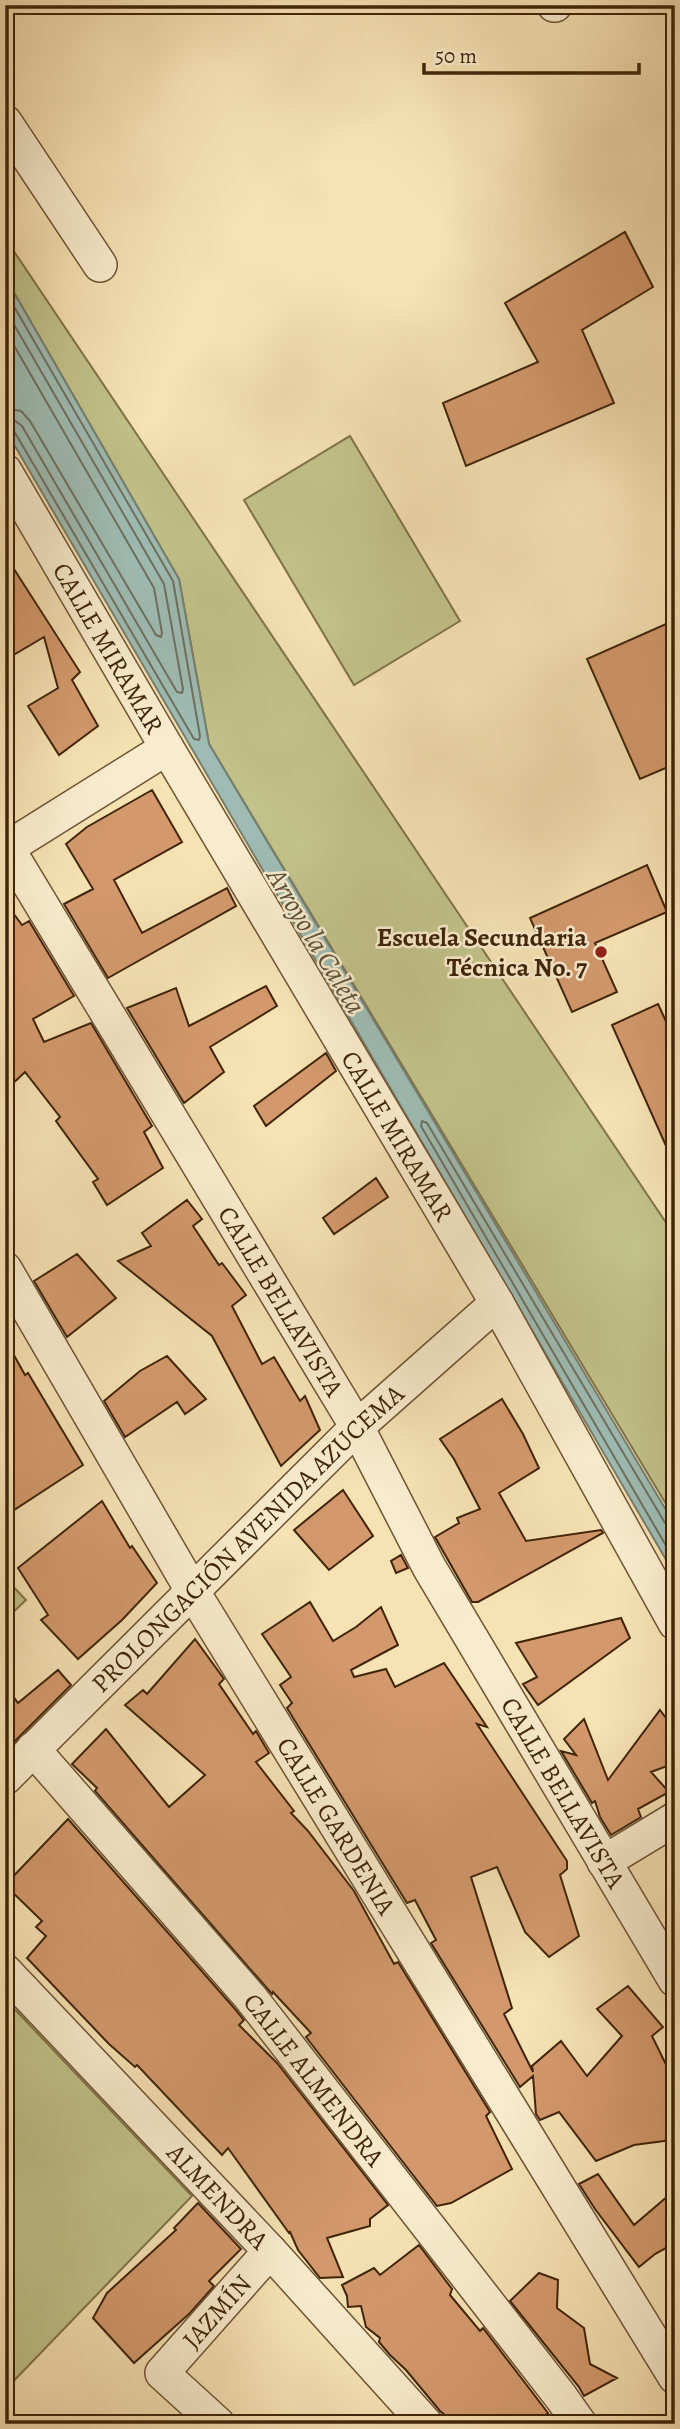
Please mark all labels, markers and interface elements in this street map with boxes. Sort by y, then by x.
scale bar [424,32,640,76]
text: 50 m [435,42,477,70]
street label: CALLE MIRAMAR [45,556,172,740]
water label: Arroyo la Caleta [256,859,375,1021]
place label: Escuela Secundaria Técnica No. 7 [377,920,588,985]
marker: Escuela Secundaria Técnica No. 7 [593,944,609,960]
street label: CALLE MIRAMAR [333,1044,462,1228]
street label: CALLE BELLAVISTA [210,1199,352,1404]
street label: PROLONGACIÓN AVENIDA AZUCEMA [83,1376,412,1700]
street label: CALLE BELLAVISTA [493,1691,634,1895]
street label: CALLE GARDENIA [269,1730,405,1922]
street label: CALLE ALMENDRA [235,1985,393,2174]
street label: ALMENDRA [159,2135,277,2257]
street label: JAZMÍN [174,2267,259,2356]

